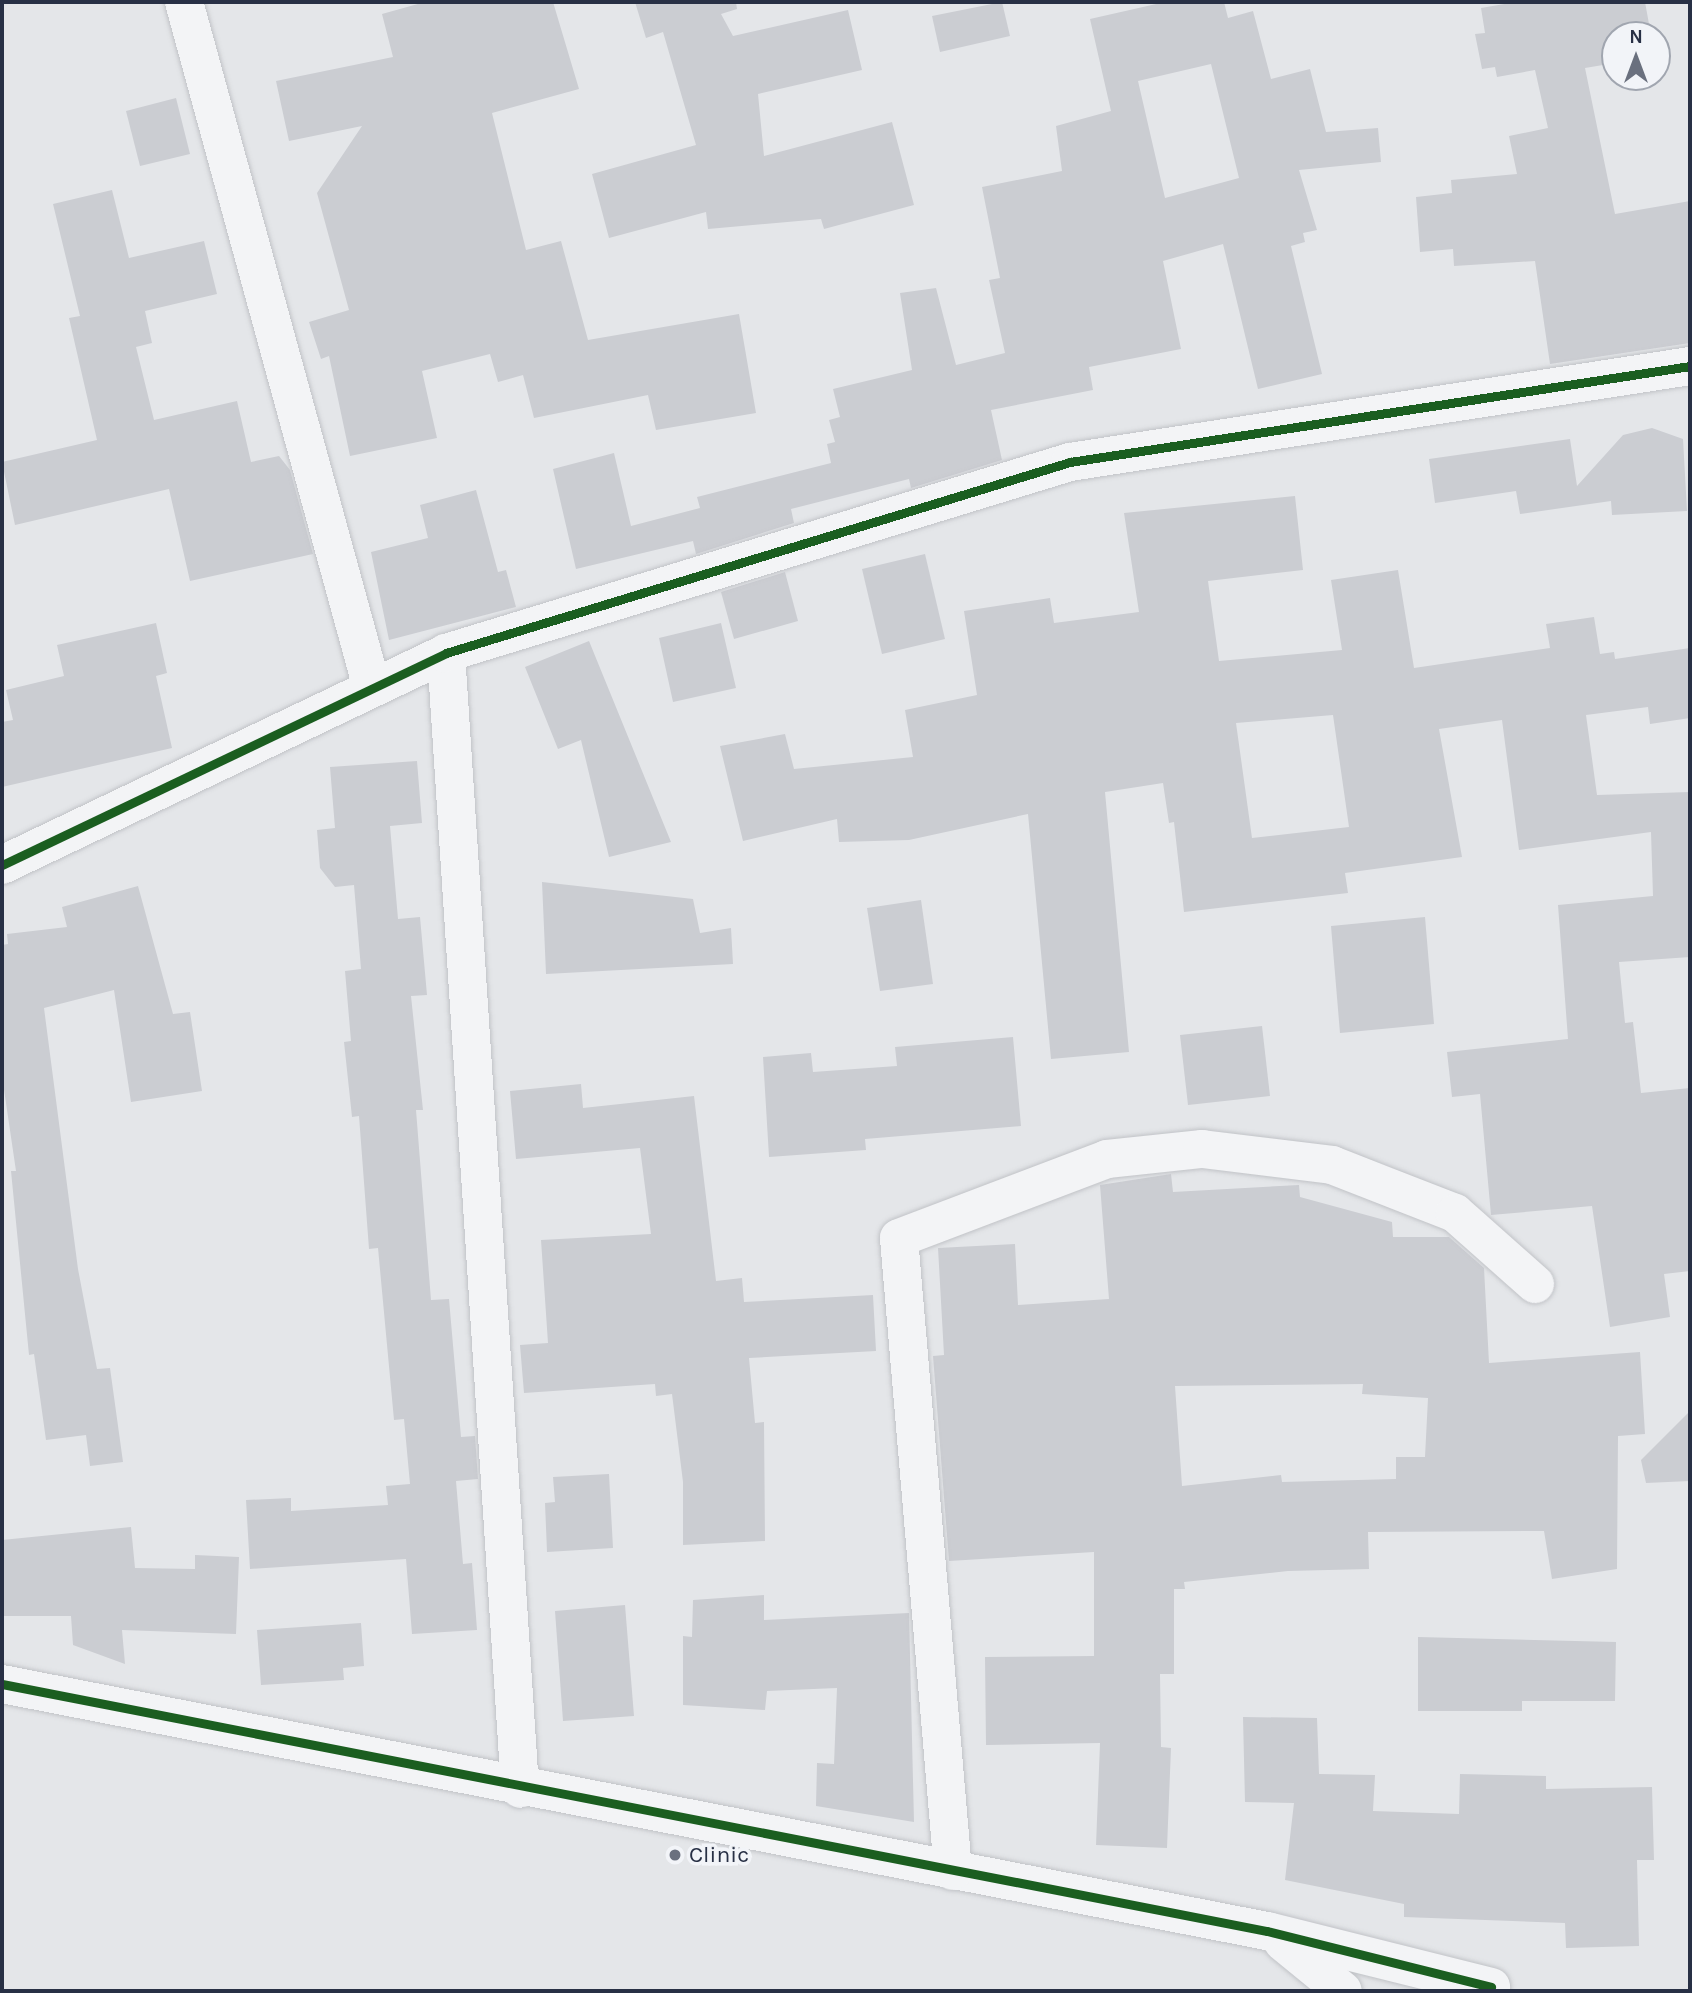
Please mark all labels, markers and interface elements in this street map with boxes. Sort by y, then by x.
north arrow [1601,21,1671,91]
text: N [1629,26,1643,48]
place label: Clinic [689,1841,749,1869]
marker: Clinic [667,1847,683,1863]

